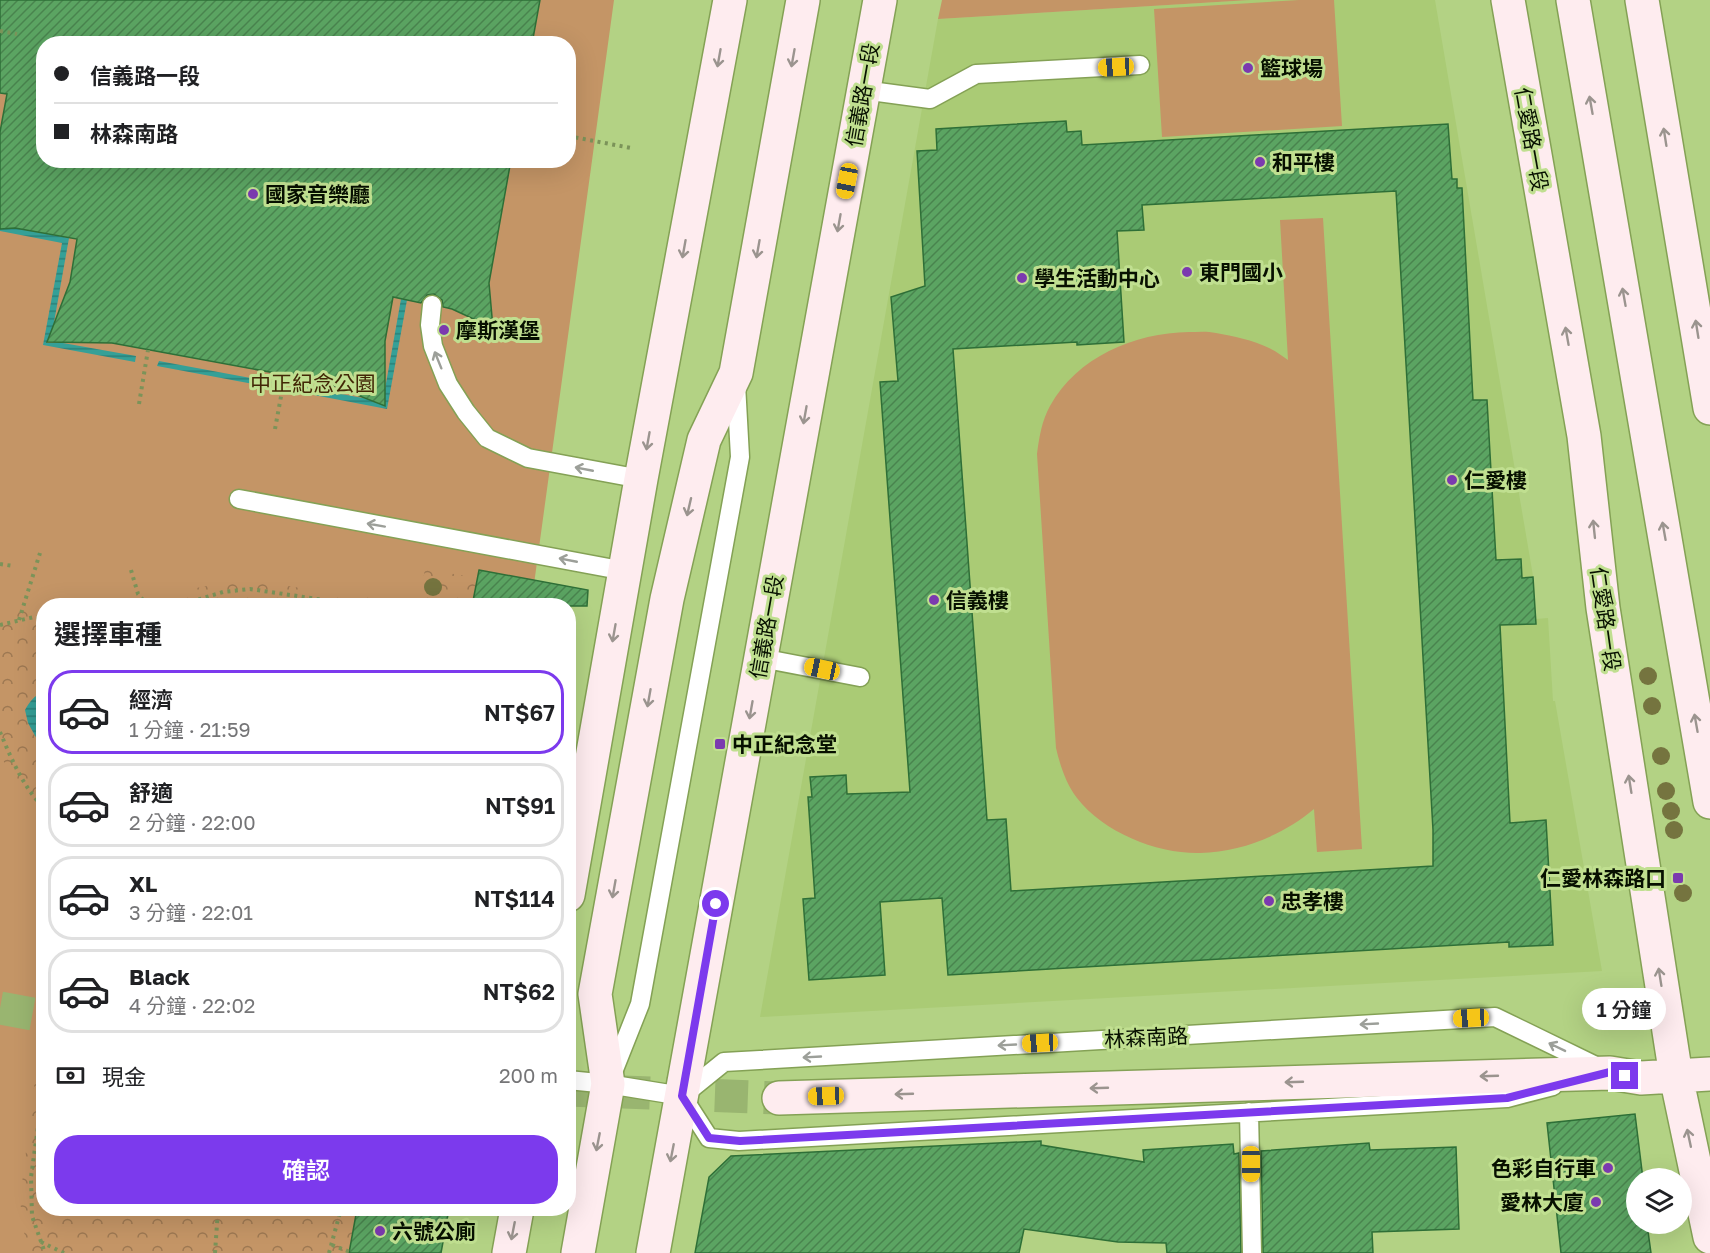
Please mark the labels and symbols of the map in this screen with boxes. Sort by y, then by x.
street label: 信義路一段 [840,41,884,149]
one-way arrow [713,47,724,67]
one-way arrow [787,47,798,67]
place label: 籃球場 [1260,55,1323,81]
car [1098,57,1134,77]
marker: 籃球場 [1241,61,1255,75]
street label: 仁愛路一段 [1510,85,1554,193]
one-way arrow [1585,96,1596,116]
one-way arrow [1659,128,1670,147]
place label: 和平樓 [1272,149,1335,175]
marker: 和平樓 [1253,155,1267,169]
car [835,162,859,200]
place label: 國家音樂廳 [265,181,370,207]
marker: 國家音樂廳 [246,187,260,201]
one-way arrow [833,213,844,232]
one-way arrow [678,239,689,259]
one-way arrow [752,239,763,259]
place label: 東門國小 [1199,259,1283,285]
place label: 學生活動中心 [1034,265,1160,291]
marker: 東門國小 [1180,265,1194,279]
marker: 學生活動中心 [1015,271,1029,285]
one-way arrow [1618,288,1629,308]
place label: 摩斯漢堡 [456,317,540,343]
one-way arrow [1691,320,1702,340]
marker: 摩斯漢堡 [437,323,451,337]
one-way arrow [1561,327,1572,346]
one-way arrow [432,351,443,370]
park label: 中正紀念公園 [250,370,376,396]
one-way arrow [799,404,810,424]
one-way arrow [643,431,654,450]
one-way arrow [575,463,594,474]
place label: 仁愛樓 [1464,467,1527,493]
marker: 仁愛樓 [1445,473,1459,487]
one-way arrow [682,497,694,516]
one-way arrow [367,519,386,530]
one-way arrow [1588,520,1599,539]
one-way arrow [1658,522,1669,541]
one-way arrow [558,554,578,565]
street label: 仁愛路一段 [1586,565,1626,673]
street label: 信義路一段 [744,573,788,681]
place label: 信義樓 [946,587,1009,613]
marker: 信義樓 [927,593,941,607]
one-way arrow [608,623,619,642]
car [803,656,841,682]
one-way arrow [643,687,654,707]
one-way arrow [745,700,756,719]
one-way arrow [1691,714,1702,734]
place label: 中正紀念堂 [732,731,837,757]
marker: 中正紀念堂 [713,737,727,751]
one-way arrow [1625,775,1636,795]
place label: 仁愛林森路口 [1540,865,1666,891]
marker: 仁愛林森路口 [1671,871,1685,885]
one-way arrow [608,879,619,899]
place label: 忠孝樓 [1281,888,1344,914]
route start [702,890,729,917]
marker: 忠孝樓 [1262,894,1276,908]
one-way arrow [1654,968,1665,987]
callout: 1 分鐘 [1583,989,1667,1031]
car [1453,1008,1489,1028]
one-way arrow [1360,1019,1380,1030]
street label: 林森南路 [1103,1022,1189,1052]
car [1022,1033,1058,1053]
one-way arrow [998,1040,1018,1051]
one-way arrow [1549,1041,1567,1052]
one-way arrow [803,1051,823,1062]
route end [1611,1062,1638,1089]
one-way arrow [1479,1071,1499,1082]
one-way arrow [1284,1076,1304,1088]
one-way arrow [1089,1082,1109,1094]
car [808,1086,844,1106]
one-way arrow [894,1088,914,1100]
one-way arrow [1683,1129,1694,1149]
one-way arrow [592,1131,603,1151]
one-way arrow [666,1143,677,1163]
car [1242,1146,1260,1182]
place label: 色彩自行車 [1491,1155,1596,1181]
marker: 色彩自行車 [1601,1161,1615,1175]
place label: 愛林大廈 [1500,1189,1584,1215]
marker: 愛林大廈 [1589,1195,1603,1209]
place label: 六號公廁 [392,1218,476,1244]
one-way arrow [507,1221,518,1240]
marker: 六號公廁 [373,1224,387,1238]

